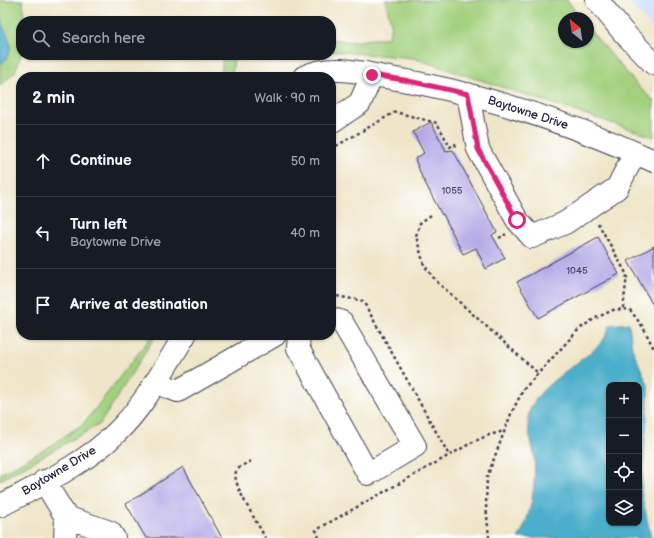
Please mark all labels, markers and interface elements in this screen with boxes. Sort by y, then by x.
north arrow [558,12,594,48]
search box [16,16,336,60]
icon: search [30,27,52,49]
text: Search here [62,29,145,48]
route end [363,66,381,84]
text: 2 min [32,88,75,108]
text: Walk · 90 m [254,90,320,106]
street label: Baytowne Drive [486,93,570,133]
icon: ahead [32,150,54,172]
text: Continue [70,151,132,170]
text: 50 m [291,153,320,169]
house number: 1055 [441,185,463,197]
route start [508,211,526,229]
text: Turn left [70,215,127,234]
icon: left [32,222,54,244]
text: 40 m [290,225,320,241]
text: Baytowne Drive [70,234,161,250]
house number: 1045 [566,265,588,277]
icon: arrive [32,294,54,316]
text: Arrive at destination [70,295,208,314]
map controls [606,382,642,526]
button: + [606,382,642,418]
button: − [606,418,642,454]
street label: Baytowne Drive [19,443,99,499]
button: locate [606,454,642,490]
button: layers [606,490,642,526]

